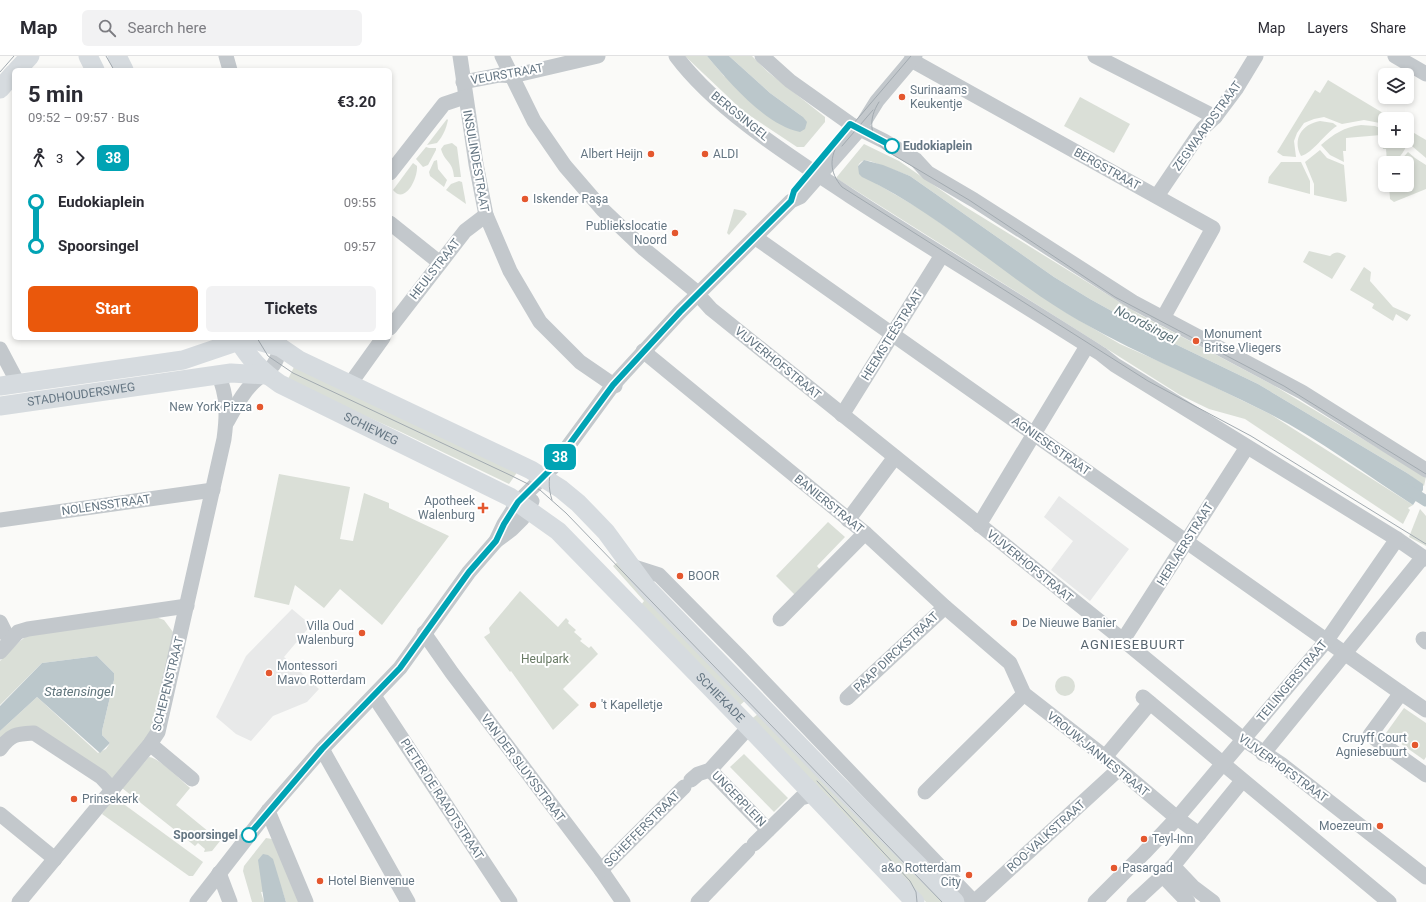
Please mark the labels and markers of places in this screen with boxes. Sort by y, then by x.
place label: Surinaams Keukentje [910,83,967,111]
marker: Surinaams Keukentje [897,92,907,102]
marker: Eudokiaplein [884,138,900,154]
place label: Eudokiaplein [903,139,972,153]
place label: Albert Heijn [581,147,643,161]
place label: ALDI [713,147,738,161]
marker: Albert Heijn [646,149,656,159]
marker: ALDI [700,149,710,159]
place label: Iskender Paşa [533,192,608,206]
marker: Iskender Paşa [520,194,530,204]
place label: Publiekslocatie Noord [586,219,667,247]
marker: Publiekslocatie Noord [670,228,680,238]
place label: Monument Britse Vliegers [1204,327,1281,355]
marker: Monument Britse Vliegers [1191,336,1201,346]
place label: New York Pizza [169,400,252,414]
marker: New York Pizza [255,402,265,412]
place label: Apotheek Walenburg [418,494,476,522]
marker: Apotheek Walenburg [478,503,488,513]
place label: BOOR [688,569,720,583]
marker: BOOR [675,571,685,581]
place label: De Nieuwe Banier [1022,616,1116,630]
marker: De Nieuwe Banier [1009,618,1019,628]
place label: Villa Oud Walenburg [297,619,354,647]
marker: Villa Oud Walenburg [357,628,367,638]
place label: Montessori Mavo Rotterdam [277,659,366,687]
marker: Montessori Mavo Rotterdam [264,668,274,678]
place label: 't Kapelletje [601,698,663,712]
marker: 't Kapelletje [588,700,598,710]
place label: Cruyff Court Agniesebuurt [1336,731,1407,759]
marker: Cruyff Court Agniesebuurt [1410,740,1420,750]
place label: Prinsekerk [82,792,139,806]
marker: Prinsekerk [69,794,79,804]
place label: Moezeum [1319,819,1372,833]
marker: Moezeum [1375,821,1385,831]
marker: Spoorsingel [241,827,257,843]
place label: Spoorsingel [173,828,238,842]
place label: Teyl-Inn [1152,832,1193,846]
marker: Teyl-Inn [1139,834,1149,844]
place label: a&o Rotterdam City [881,861,961,889]
place label: Pasargad [1122,861,1173,875]
marker: Pasargad [1109,863,1119,873]
marker: a&o Rotterdam City [964,870,974,880]
place label: Hotel Bienvenue [328,874,415,888]
marker: Hotel Bienvenue [315,876,325,886]

